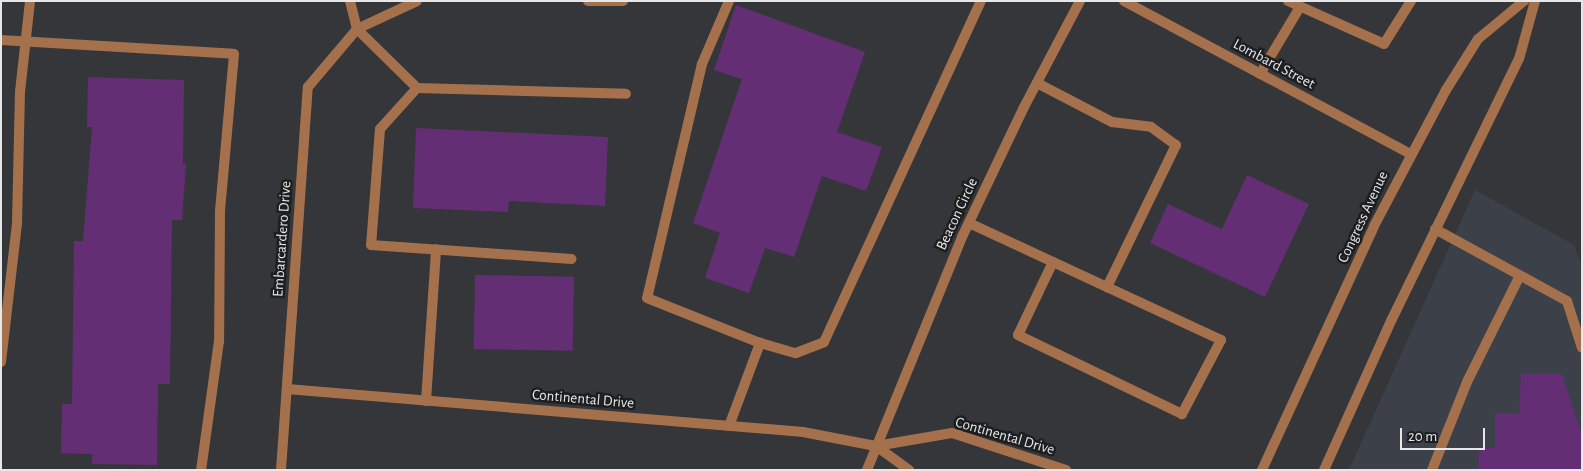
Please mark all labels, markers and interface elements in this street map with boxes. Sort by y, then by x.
street label: Lombard Street [1230,35,1318,93]
street label: Congress Avenue [1334,168,1392,266]
street label: Beacon Circle [932,175,982,253]
street label: Embarcardero Drive [269,180,295,298]
street label: Continental Drive [531,386,635,412]
street label: Continental Drive [953,413,1057,459]
scale bar [1403,418,1488,450]
text: 20 m [1408,429,1437,444]

